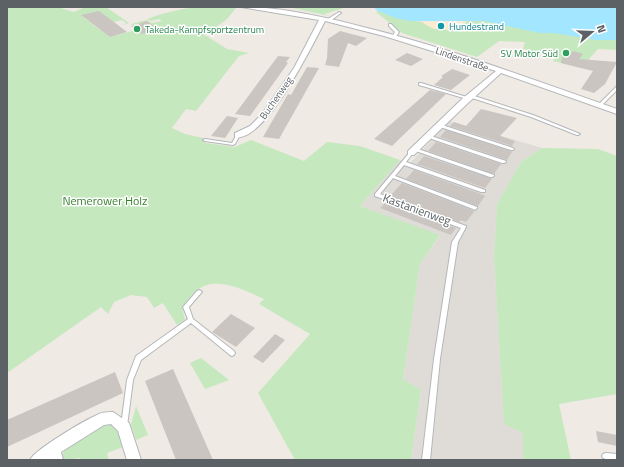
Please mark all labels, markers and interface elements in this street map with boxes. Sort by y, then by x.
north arrow [572,12,612,52]
place label: Hundestrand [449,19,504,34]
marker: Hundestrand [436,21,446,31]
place label: Takeda-Kampfsportzentrum [145,22,264,37]
text: N [593,23,610,35]
marker: Takeda-Kampfsportzentrum [132,24,142,34]
street label: Lindenstraße [433,43,491,75]
place label: SV Motor Süd [501,46,558,61]
marker: SV Motor Süd [561,48,571,58]
street label: Buchenweg [256,73,296,123]
street label: Kastanienweg [380,188,454,230]
park label: Nemerower Holz [62,191,148,210]

